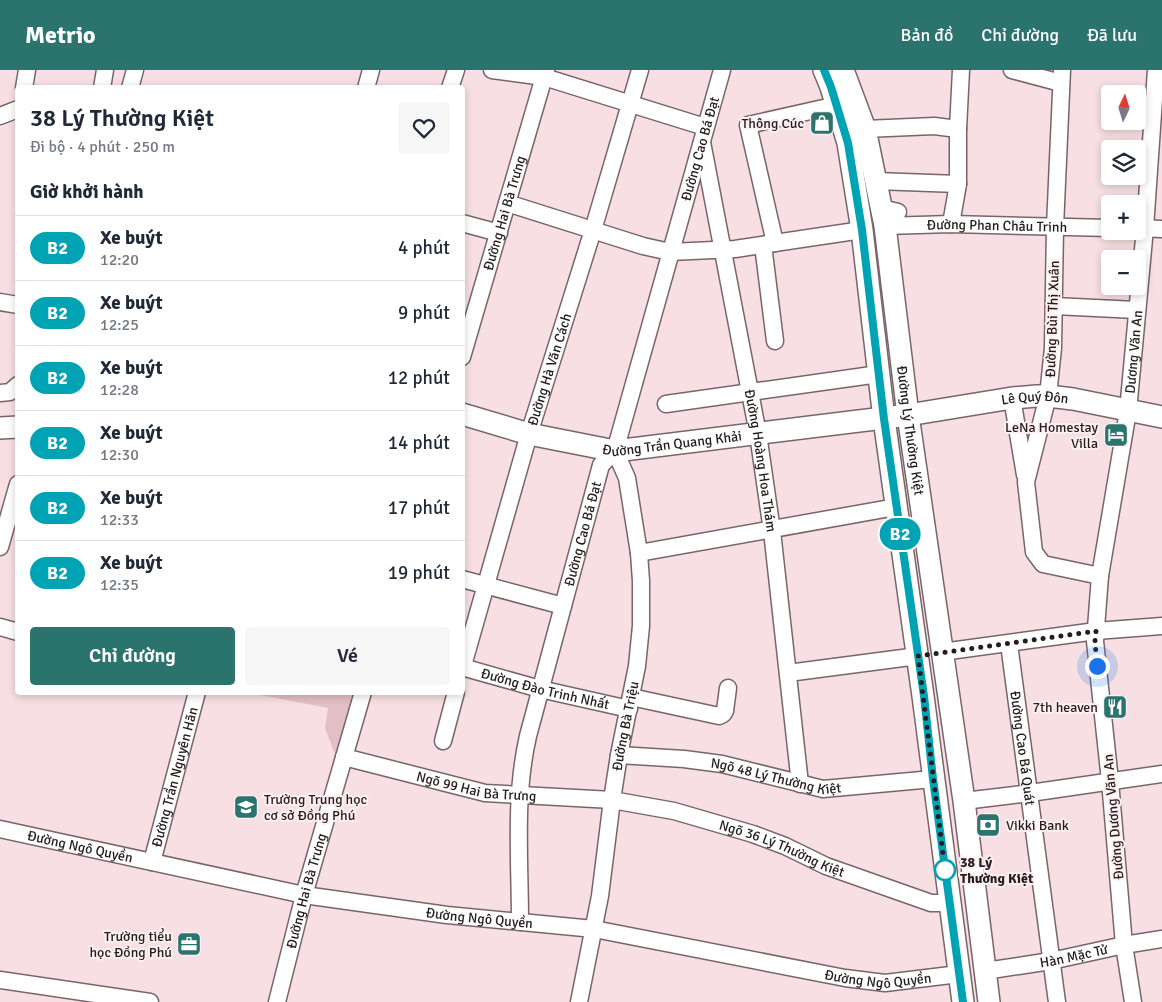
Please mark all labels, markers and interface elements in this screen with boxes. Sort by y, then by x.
text: Metrio [25,20,96,50]
text: Bản đồ [901,24,953,46]
text: Chỉ đường [981,24,1059,46]
text: Đã lưu [1087,24,1137,46]
north arrow [1101,85,1146,130]
map controls [1101,85,1146,295]
street label: Đường Cao Bá Đạt [678,95,723,203]
button: heart [398,102,450,154]
text: 38 Lý Thường Kiệt [30,103,214,133]
shop icon: Thông Cúc [809,110,835,136]
place label: Thông Cúc [741,115,804,132]
text: Đi bộ · 4 phút · 250 m [30,137,175,157]
button: layers [1101,140,1146,185]
street label: Đường Hai Bà Trưng [480,154,529,273]
text: Giờ khởi hành [30,180,144,204]
button: + [1101,195,1146,240]
street label: Đường Phan Châu Trinh [926,216,1067,236]
text: Xe buýt [100,226,163,250]
text: 4 phút [398,236,450,260]
text: B2 [47,237,68,259]
text: 12:20 [100,250,139,270]
button: − [1101,250,1146,295]
street label: Đường Bùi Thị Xuân [1042,260,1063,378]
text: Xe buýt [100,291,163,315]
text: 9 phút [398,301,450,325]
text: B2 [47,302,68,324]
street label: Dương Văn An [1122,309,1146,394]
street label: Đường Hà Văn Cách [524,311,575,428]
text: 12:25 [100,315,139,335]
text: Xe buýt [100,356,163,380]
street label: Đường Lý Thường Kiệt [893,365,928,496]
text: 12 phút [388,366,450,390]
text: B2 [47,367,68,389]
text: 12:28 [100,380,139,400]
street label: Đường Hoàng Hoa Thám [741,388,780,533]
street label: Lê Quý Đôn [1000,388,1069,409]
place label: LeNa Homestay Villa [1005,419,1098,452]
text: Xe buýt [100,421,163,445]
hotel icon: LeNa Homestay Villa [1103,422,1129,448]
street label: Đường Trần Quang Khải [601,427,743,460]
text: 14 phút [388,431,450,455]
text: B2 [47,432,68,454]
text: 12:30 [100,445,139,465]
street label: Đường Cao Bá Đạt [561,480,605,588]
text: Xe buýt [100,486,163,510]
text: 17 phút [388,496,450,520]
text: B2 [47,497,68,519]
text: 12:33 [100,510,139,530]
line badge: B2 [878,518,922,550]
text: B2 [890,523,910,545]
text: Xe buýt [100,551,163,575]
text: 19 phút [388,561,450,585]
text: B2 [47,562,68,584]
text: 12:35 [100,575,139,595]
button: Chỉ đường [30,627,235,685]
button: Vé [245,627,450,685]
your location [1085,654,1110,679]
street label: Đường Đào Trinh Nhất [479,665,611,713]
street label: Đường Bà Triệu [609,680,643,772]
street label: Đường Cao Bá Quát [1006,690,1039,807]
restaurant icon: 7th heaven [1102,694,1128,720]
place label: 7th heaven [1033,699,1098,716]
street label: Đường Trần Nguyên Hãn [148,705,202,849]
street label: Đường Dương Văn An [1100,753,1127,881]
street label: Ngõ 48 Lý Thường Kiệt [710,755,842,799]
street label: Ngõ 99 Hai Bà Trưng [414,768,537,805]
place label: Trường Trung học cơ sở Đồng Phú [264,791,368,824]
school or university icon: Trường Trung học cơ sở Đồng Phú [233,794,259,820]
bank icon: Vikki Bank [975,812,1001,838]
street label: Ngõ 36 Lý Thường Kiệt [717,817,847,881]
place label: Vikki Bank [1006,817,1069,834]
street label: Đường Ngô Quyền [26,827,134,867]
street label: Đường Hai Bà Trưng [283,831,331,950]
place label: 38 Lý Thường Kiệt [960,854,1034,887]
marker: 38 Lý Thường Kiệt [934,859,956,881]
street label: Đường Ngô Quyền [425,904,534,932]
place label: Trường tiểu học Đồng Phú [90,928,172,961]
office icon: Trường tiểu học Đồng Phú [176,931,202,957]
street label: Hàn Mặc Tử [1039,941,1110,972]
street label: Đường Ngô Quyền [823,966,932,992]

